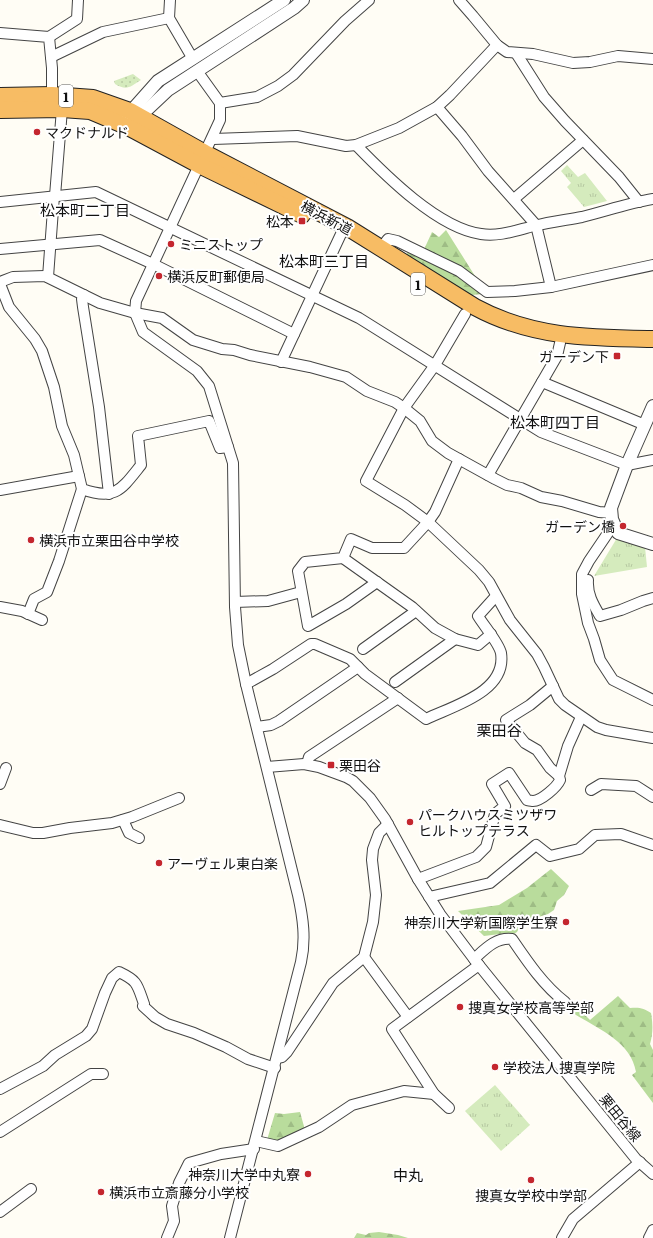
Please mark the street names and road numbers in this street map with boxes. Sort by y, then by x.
road number: 1 [59,85,73,107]
street label: 横浜新道 [298,195,356,239]
road number: 1 [411,273,425,295]
street label: 栗田谷線 [596,1089,646,1145]

